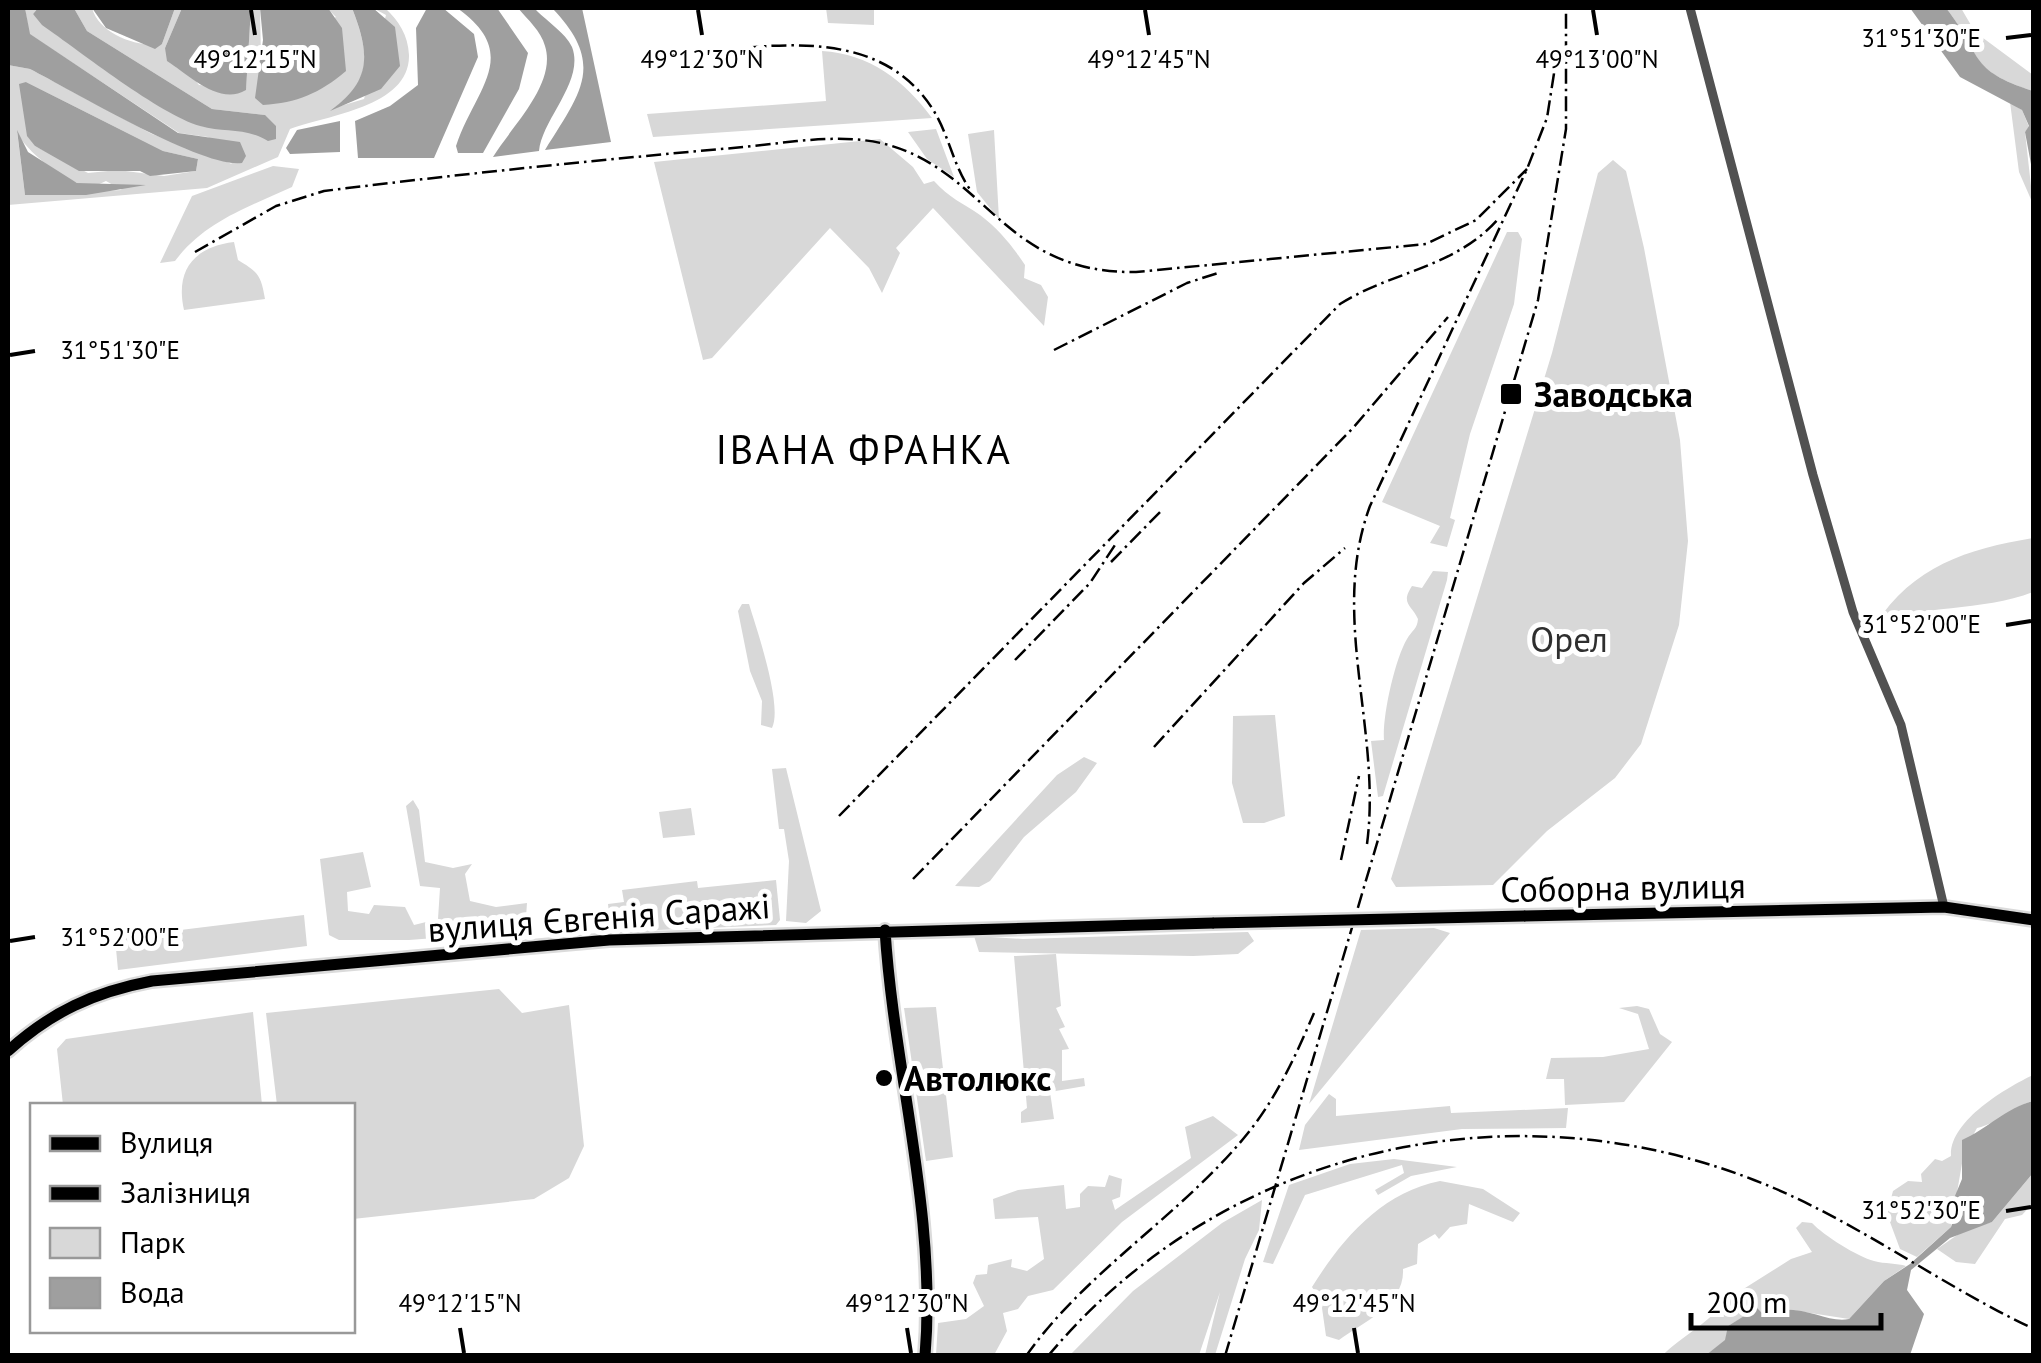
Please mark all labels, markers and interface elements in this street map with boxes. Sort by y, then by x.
text: 31°51'30"E [1861,22,1981,54]
text: 49°12'15"N [193,43,317,75]
text: 49°12'30"N [640,43,764,75]
text: 49°12'45"N [1087,43,1211,75]
text: 49°13'00"N [1535,43,1659,75]
text: 31°51'30"E [60,334,180,366]
place label: Заводська [1534,371,1693,417]
marker: Заводська [1498,381,1524,407]
district label: ІВАНА ФРАНКА [716,423,1012,475]
text: 31°52'00"E [1861,608,1981,640]
park label: Орел [1530,616,1608,662]
street label: Соборна вулиця [1500,862,1746,912]
street label: вулиця Євгенія Саражі [426,882,772,952]
text: 31°52'00"E [60,921,180,953]
place label: Автолюкс [904,1055,1052,1101]
marker: Автолюкс [873,1067,895,1089]
legend [30,1103,355,1333]
text: Вулиця [120,1122,213,1161]
text: Залізниця [120,1172,251,1211]
text: 31°52'30"E [1861,1194,1981,1226]
text: Парк [120,1222,186,1261]
scale bar [1691,1268,1881,1330]
text: Вода [120,1272,185,1311]
text: 200 m [1706,1282,1787,1321]
text: 49°12'15"N [398,1287,522,1319]
text: 49°12'30"N [845,1287,969,1319]
text: 49°12'45"N [1292,1287,1416,1319]

